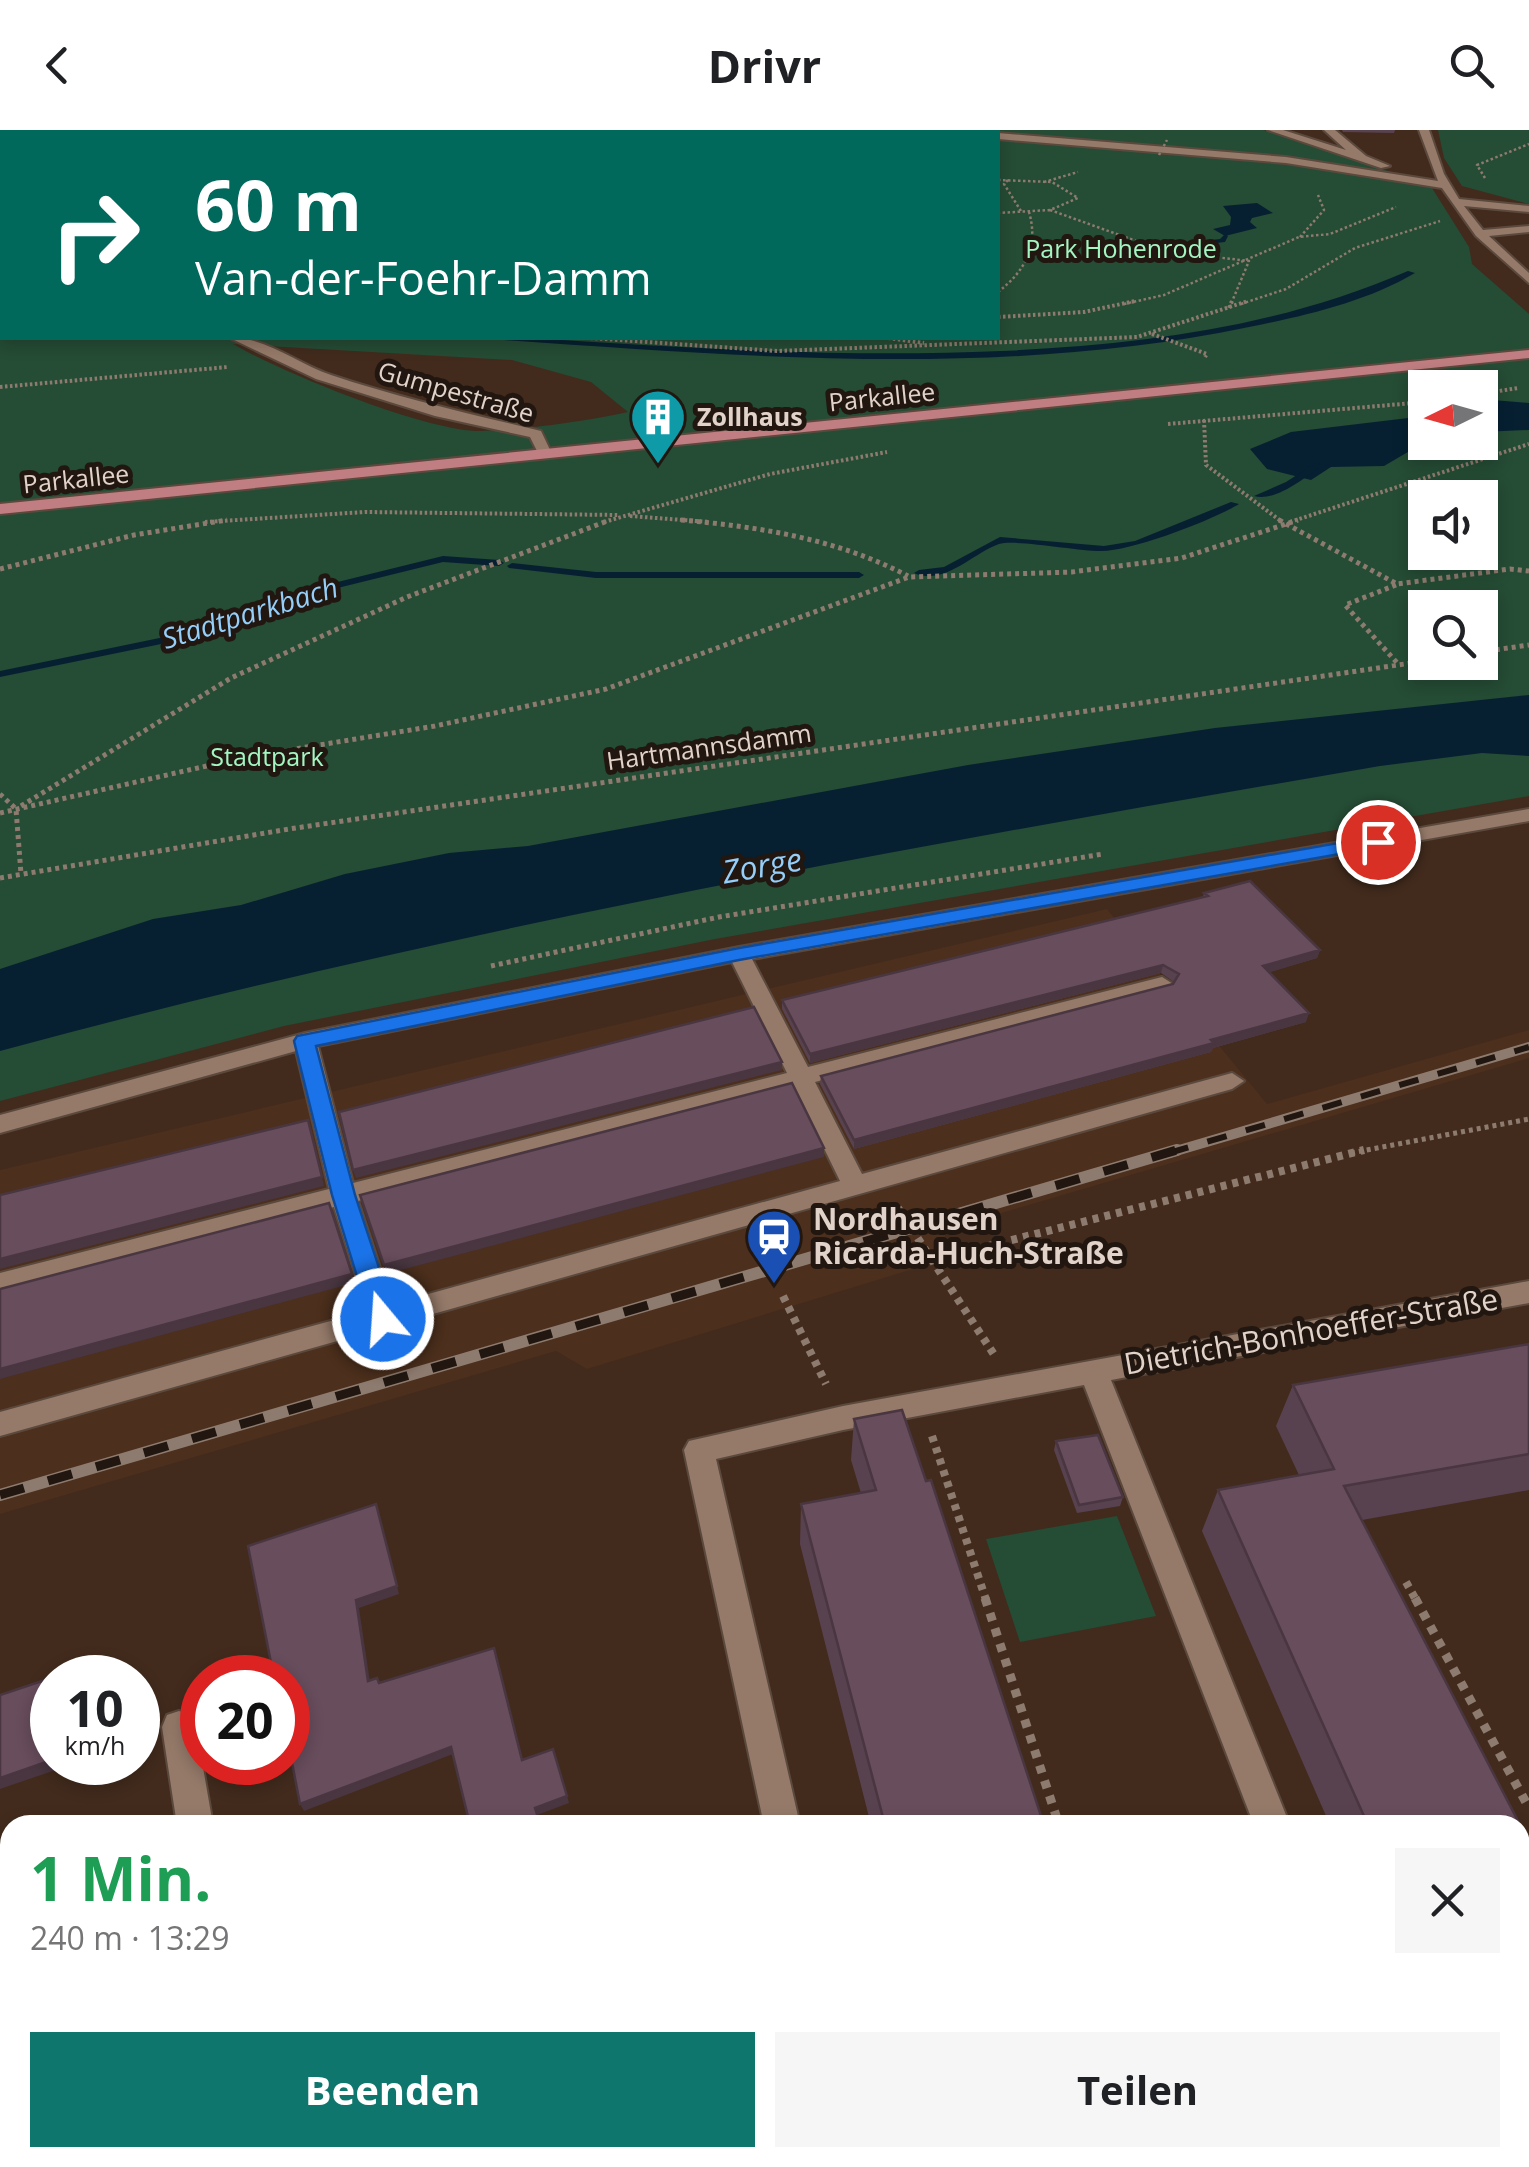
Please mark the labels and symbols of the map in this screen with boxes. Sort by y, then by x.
park label: Park Hohenrode [1025,231,1217,265]
street label: Gumpestraße [374,353,538,430]
north arrow [1408,370,1498,460]
street label: Parkallee [827,374,937,418]
building icon: Zollhaus [628,387,688,466]
place label: Zollhaus [697,399,803,433]
street label: Parkallee [21,456,131,500]
water label: Stadtparkbach [157,567,342,657]
street label: Hartmannsdamm [604,715,813,777]
park label: Stadtpark [210,739,324,773]
pin [1336,800,1421,885]
water label: Zorge [718,836,805,893]
place label: Nordhausen Ricarda-Huch-Straße [813,1198,1124,1273]
station icon: Nordhausen Ricarda-Huch-Straße [744,1207,804,1286]
position arrow [331,1267,435,1371]
street label: Dietrich-Bonhoeffer-Straße [1121,1277,1501,1384]
speed limit sign: 20 [180,1655,310,1785]

